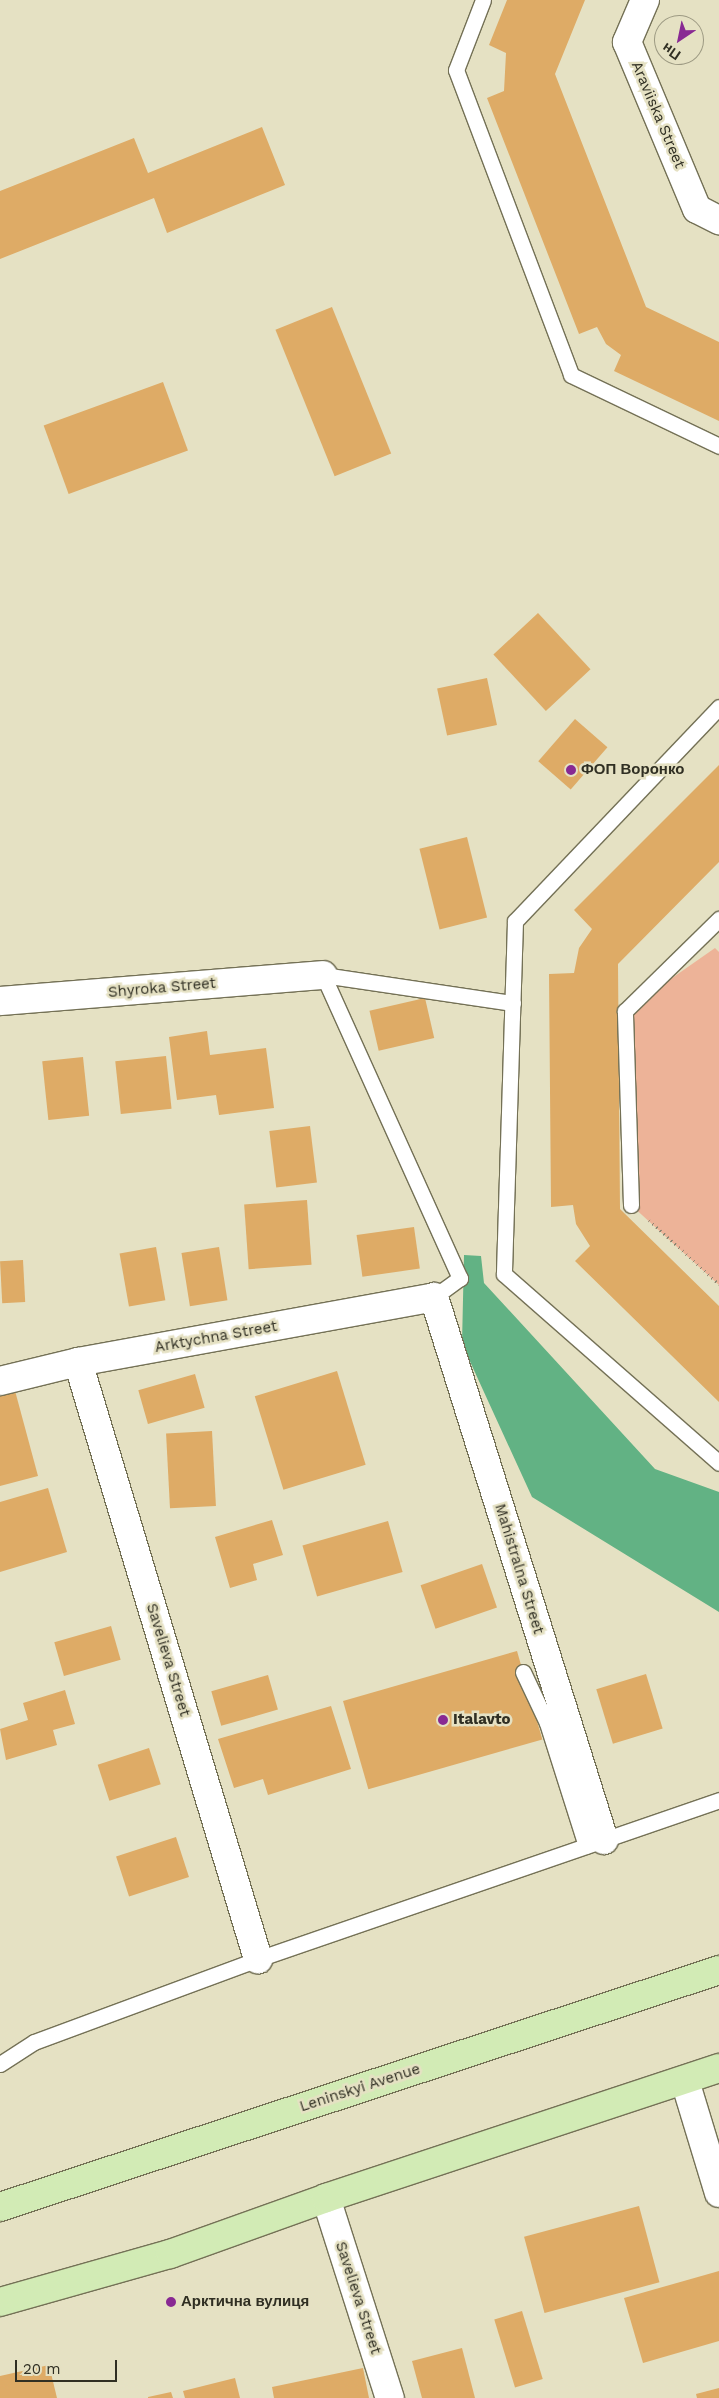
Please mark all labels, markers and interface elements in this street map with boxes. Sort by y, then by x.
north arrow [654,15,704,65]
text: Пн [659,40,683,63]
street label: Araviiska Street [627,59,689,171]
place label: ФОП Воронко [581,761,684,779]
marker: ФОП Воронко [565,764,577,776]
street label: Shyroka Street [107,974,217,1002]
street label: Arktychna Street [153,1317,279,1357]
street label: Mahistralna Street [491,1501,547,1637]
street label: Savelieva Street [142,1601,194,1719]
place label: Italavto [453,1711,510,1729]
marker: Italavto [437,1714,449,1726]
street label: Leninskyi Avenue [297,2060,423,2116]
street label: Savelieva Street [331,2239,385,2357]
place label: Арктична вулиця [181,2293,309,2311]
marker: Арктична вулиця [165,2296,177,2308]
scale bar [18,2350,120,2382]
text: 20 m [23,2360,61,2378]

